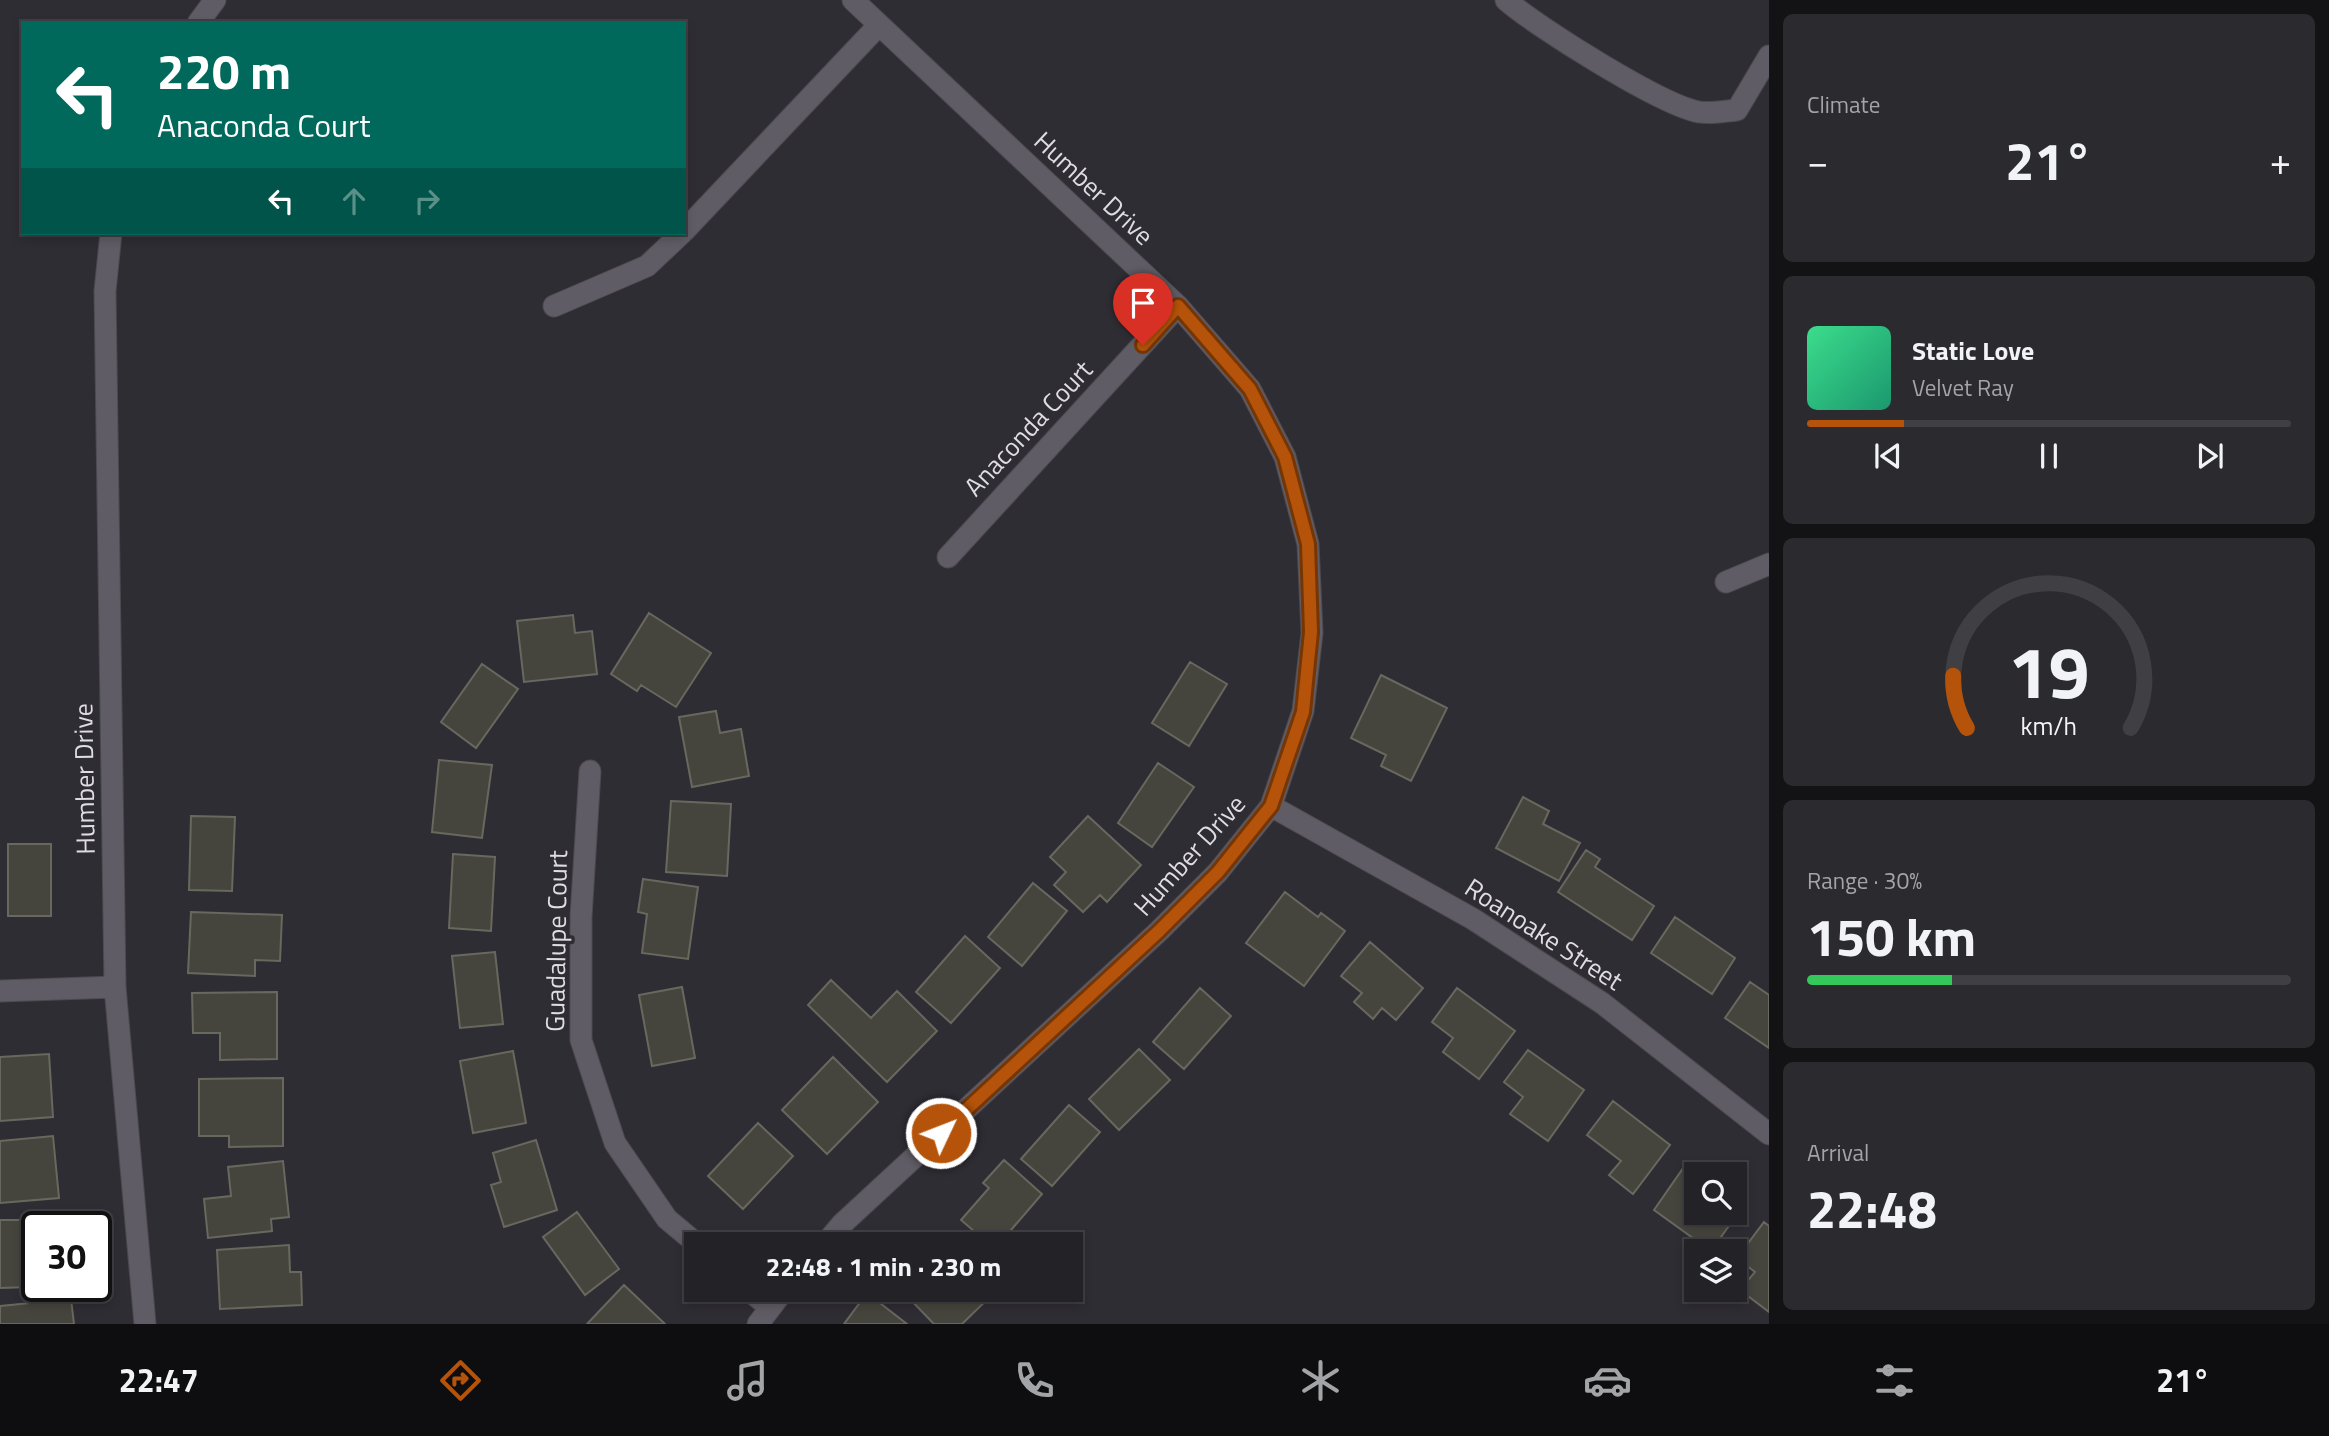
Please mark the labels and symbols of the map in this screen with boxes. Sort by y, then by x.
street label: Humber Drive [1025,122,1163,254]
pin [1113,273,1173,345]
street label: Anaconda Court [955,351,1101,505]
street label: Humber Drive [63,703,105,855]
street label: Humber Drive [1124,786,1254,924]
street label: Guadalupe Court [535,850,577,1032]
street label: Roanoake Street [1457,868,1631,1000]
position arrow [904,1096,978,1170]
speed limit sign: 30 [21,1211,112,1302]

